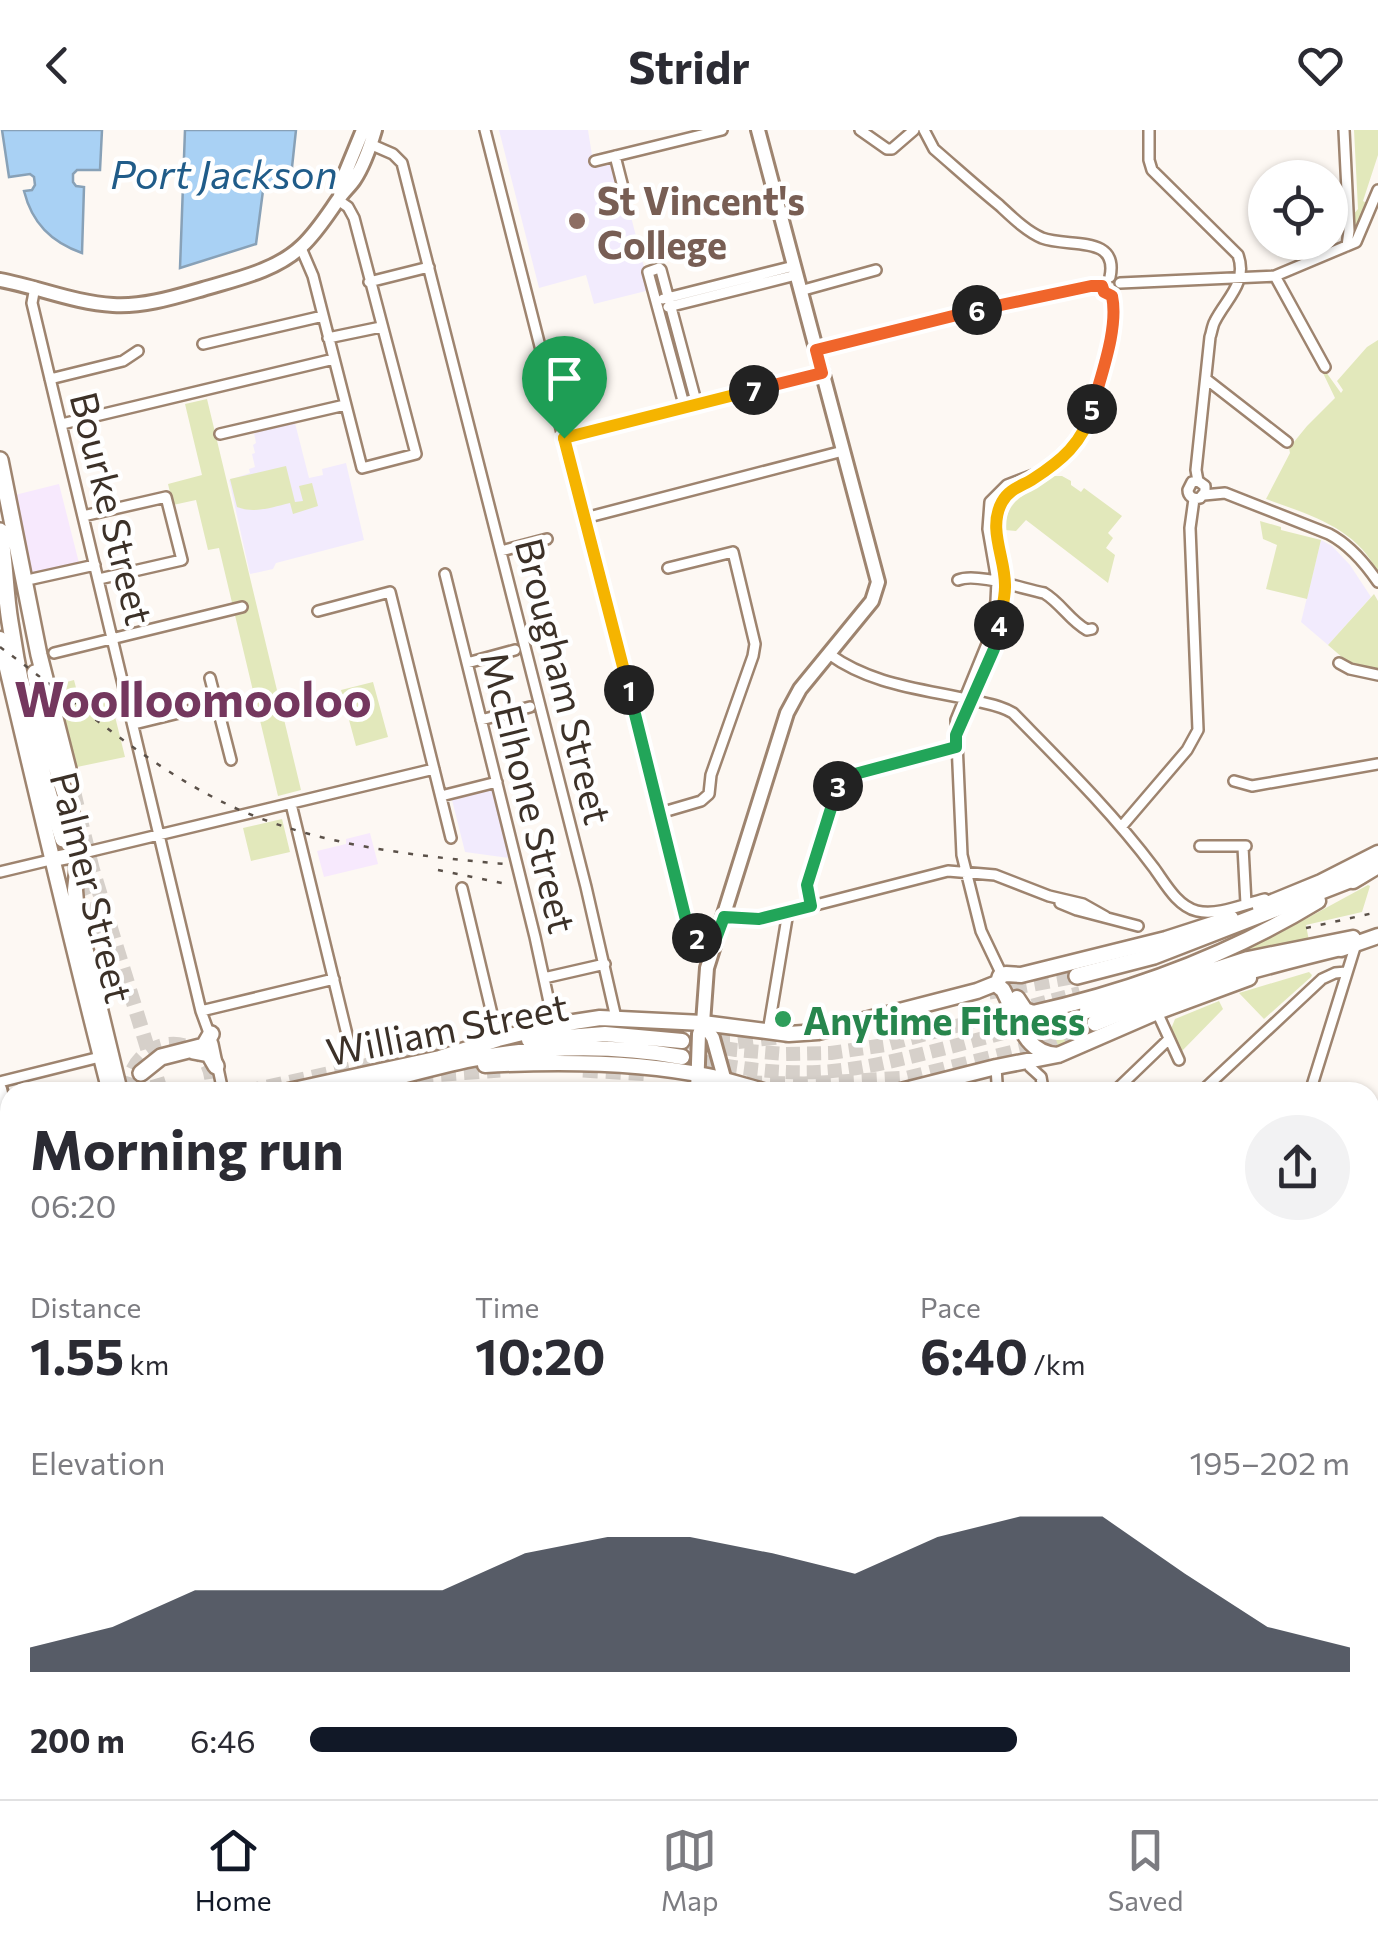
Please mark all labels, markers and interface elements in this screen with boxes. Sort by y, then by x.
icon: back [30,38,85,93]
text: Stridr [628,38,750,93]
icon: heart [1293,38,1348,93]
water label: Port Jackson [110,148,338,197]
map controls [1248,160,1348,260]
button: locate [1248,160,1348,260]
place label: St Vincent's College [597,176,805,267]
marker: St Vincent's College [566,210,588,232]
pin: 6 [952,285,1002,335]
text: 6 [968,293,986,327]
pin [522,336,607,439]
icon: arrive [537,351,592,406]
pin: 7 [729,365,779,415]
text: 7 [746,373,762,407]
pin: 5 [1067,384,1117,434]
street label: Bourke Street [61,387,165,629]
text: 5 [1084,392,1100,426]
street label: Brougham Street [507,533,623,829]
pin: 4 [974,600,1024,650]
text: 4 [990,608,1008,642]
street label: McElhone Street [472,646,588,938]
pin: 1 [604,665,654,715]
district label: Woolloomooloo [14,668,372,727]
text: 1 [623,673,635,707]
pin: 3 [813,761,863,811]
street label: Palmer Street [42,767,144,1007]
text: 3 [830,769,846,803]
pin: 2 [672,913,722,963]
text: 2 [689,921,705,955]
street label: William Street [322,982,572,1074]
place label: Anytime Fitness [803,996,1086,1043]
marker: Anytime Fitness [772,1008,794,1030]
text: Morning run [30,1114,344,1181]
button: share [1245,1115,1350,1220]
text: 06:20 [30,1185,116,1225]
text: Distance [30,1290,141,1324]
text: Time [475,1290,539,1324]
text: Pace [920,1290,981,1324]
text: 1.55 [30,1324,124,1385]
text: 10:20 [475,1324,605,1385]
text: 6:40 [920,1324,1028,1385]
text: km [124,1347,169,1381]
text: /km [1028,1347,1085,1381]
text: Elevation [30,1442,165,1482]
text: 195–202 m [1189,1442,1350,1482]
text: 200 m [30,1720,125,1760]
text: 6:46 [190,1720,256,1760]
tab: Home [195,1823,272,1917]
tab: Map [661,1823,719,1917]
tab: Saved [1108,1823,1183,1917]

